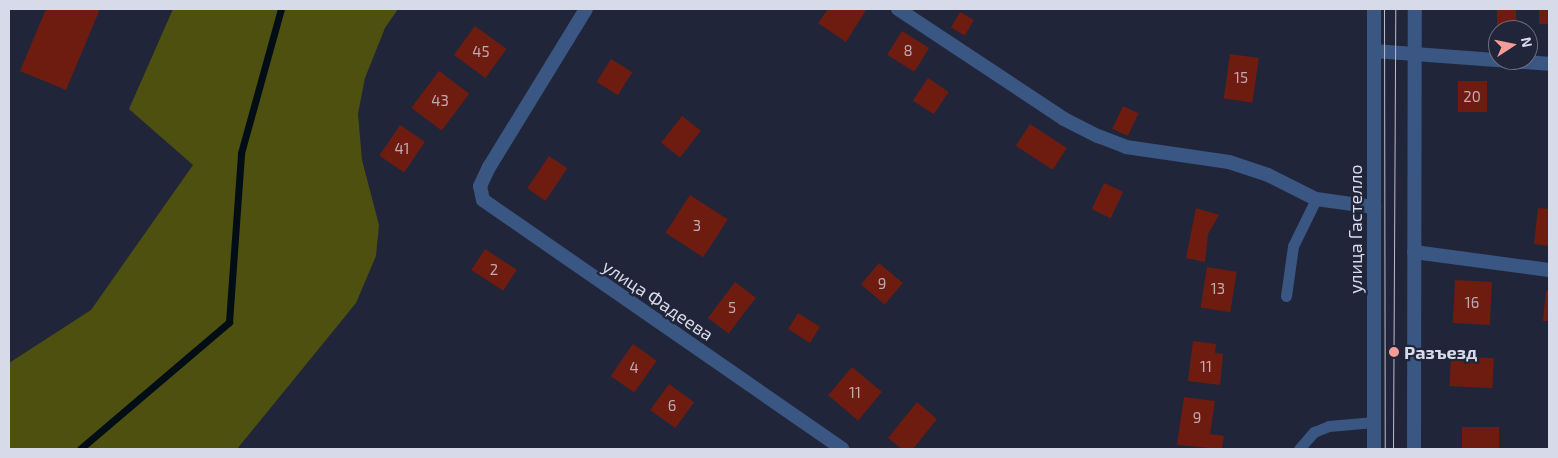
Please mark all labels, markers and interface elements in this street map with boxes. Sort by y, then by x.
north arrow [1488,20,1538,70]
text: N [1518,36,1537,49]
house number: 8 [903,42,913,60]
house number: 45 [472,43,490,61]
house number: 15 [1234,69,1248,87]
house number: 20 [1463,88,1481,106]
house number: 43 [431,92,449,110]
house number: 41 [394,140,410,158]
street label: улица Гастелло [1344,164,1366,294]
house number: 3 [693,217,701,235]
street label: улица Фадеева [599,255,717,345]
house number: 2 [490,261,498,279]
house number: 9 [878,275,886,293]
house number: 13 [1211,280,1225,298]
house number: 16 [1465,294,1479,312]
house number: 5 [728,299,736,317]
place label: Разъезд [1404,341,1477,363]
marker: Разъезд [1388,346,1400,358]
house number: 11 [1200,358,1212,376]
house number: 4 [629,359,639,377]
house number: 11 [849,384,861,402]
house number: 6 [668,397,676,415]
house number: 9 [1193,409,1201,427]

